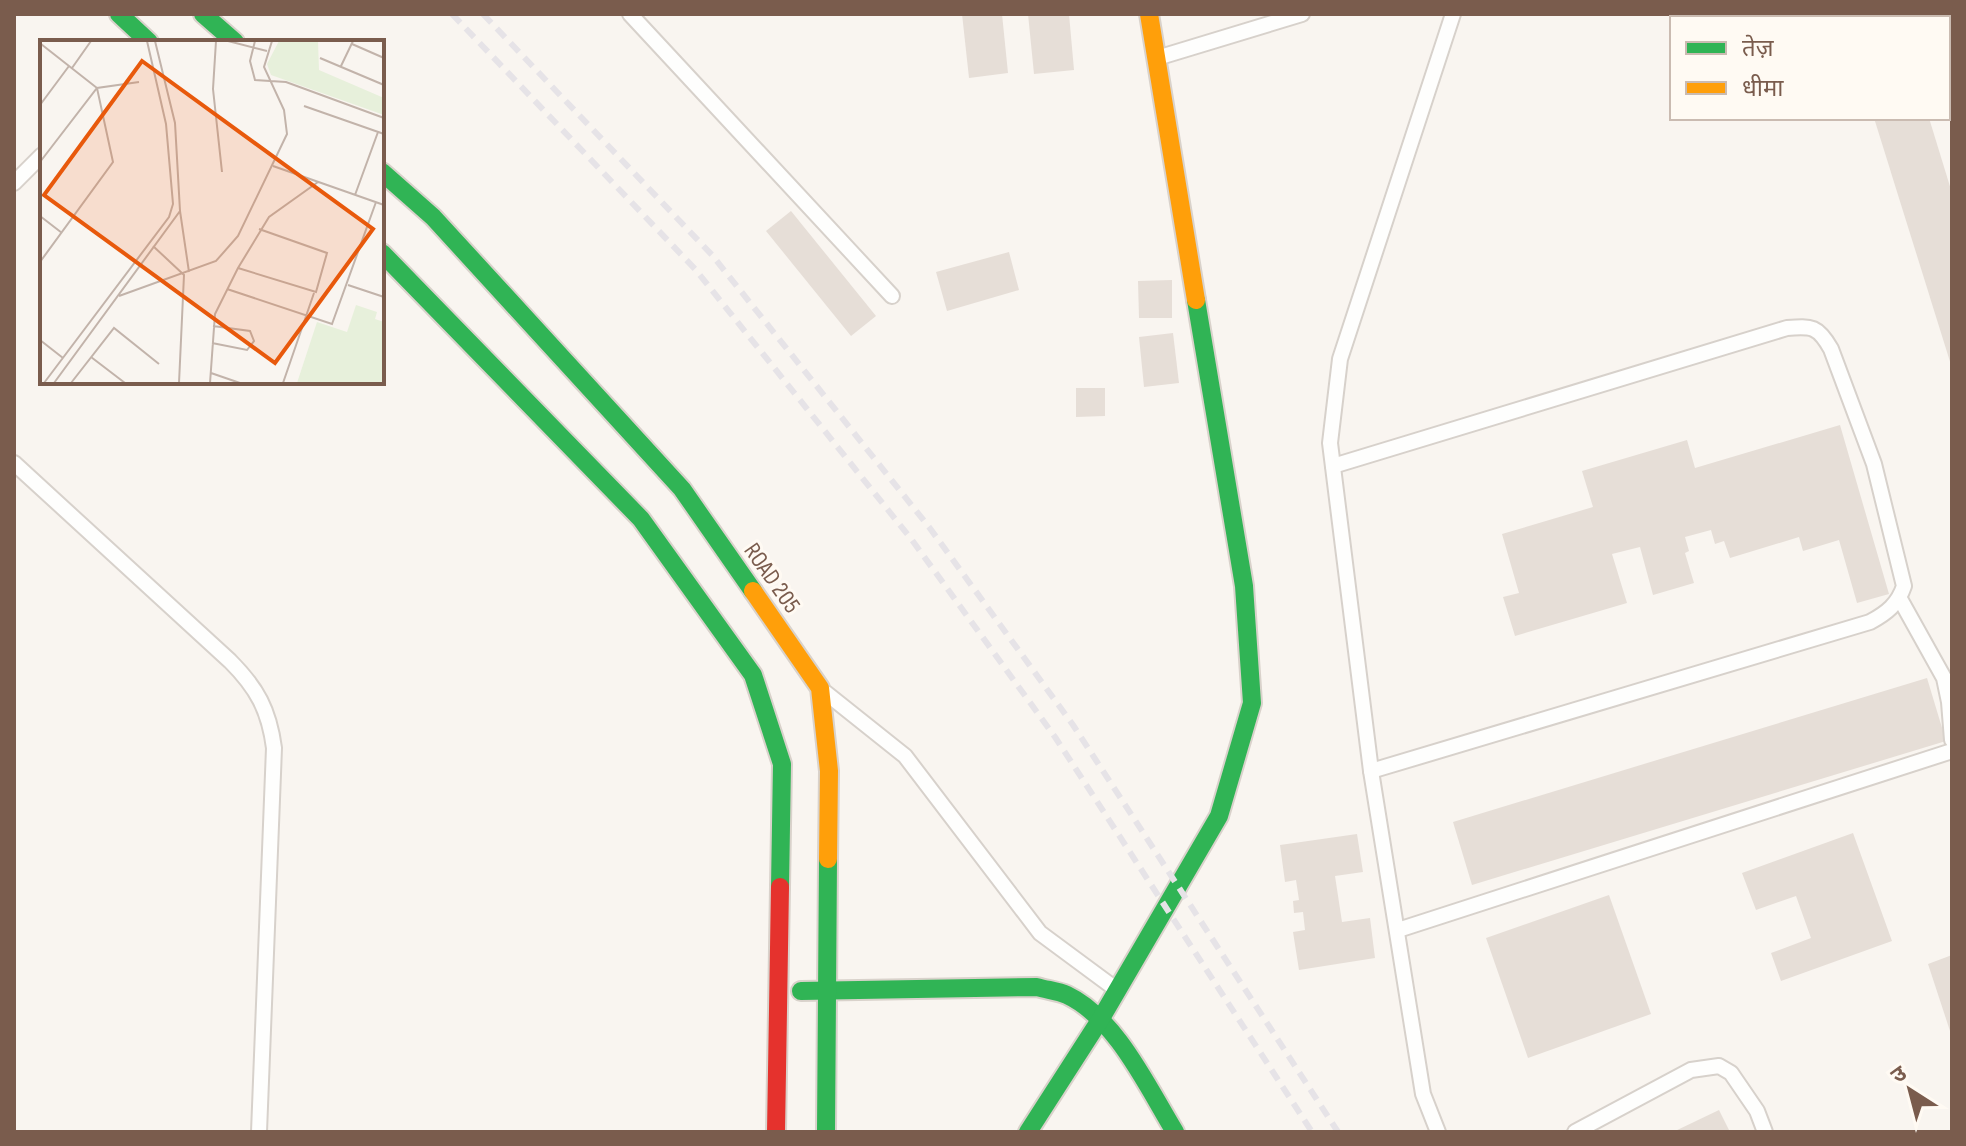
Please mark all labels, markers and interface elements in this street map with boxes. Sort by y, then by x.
legend [1670,16,1950,120]
text: तेज़ [1742,34,1775,63]
inset map [40,40,384,384]
text: धीमा [1742,74,1784,103]
street label: ROAD 205 [738,537,806,619]
north arrow [1870,1050,1950,1130]
text: उ [1886,1060,1913,1090]

